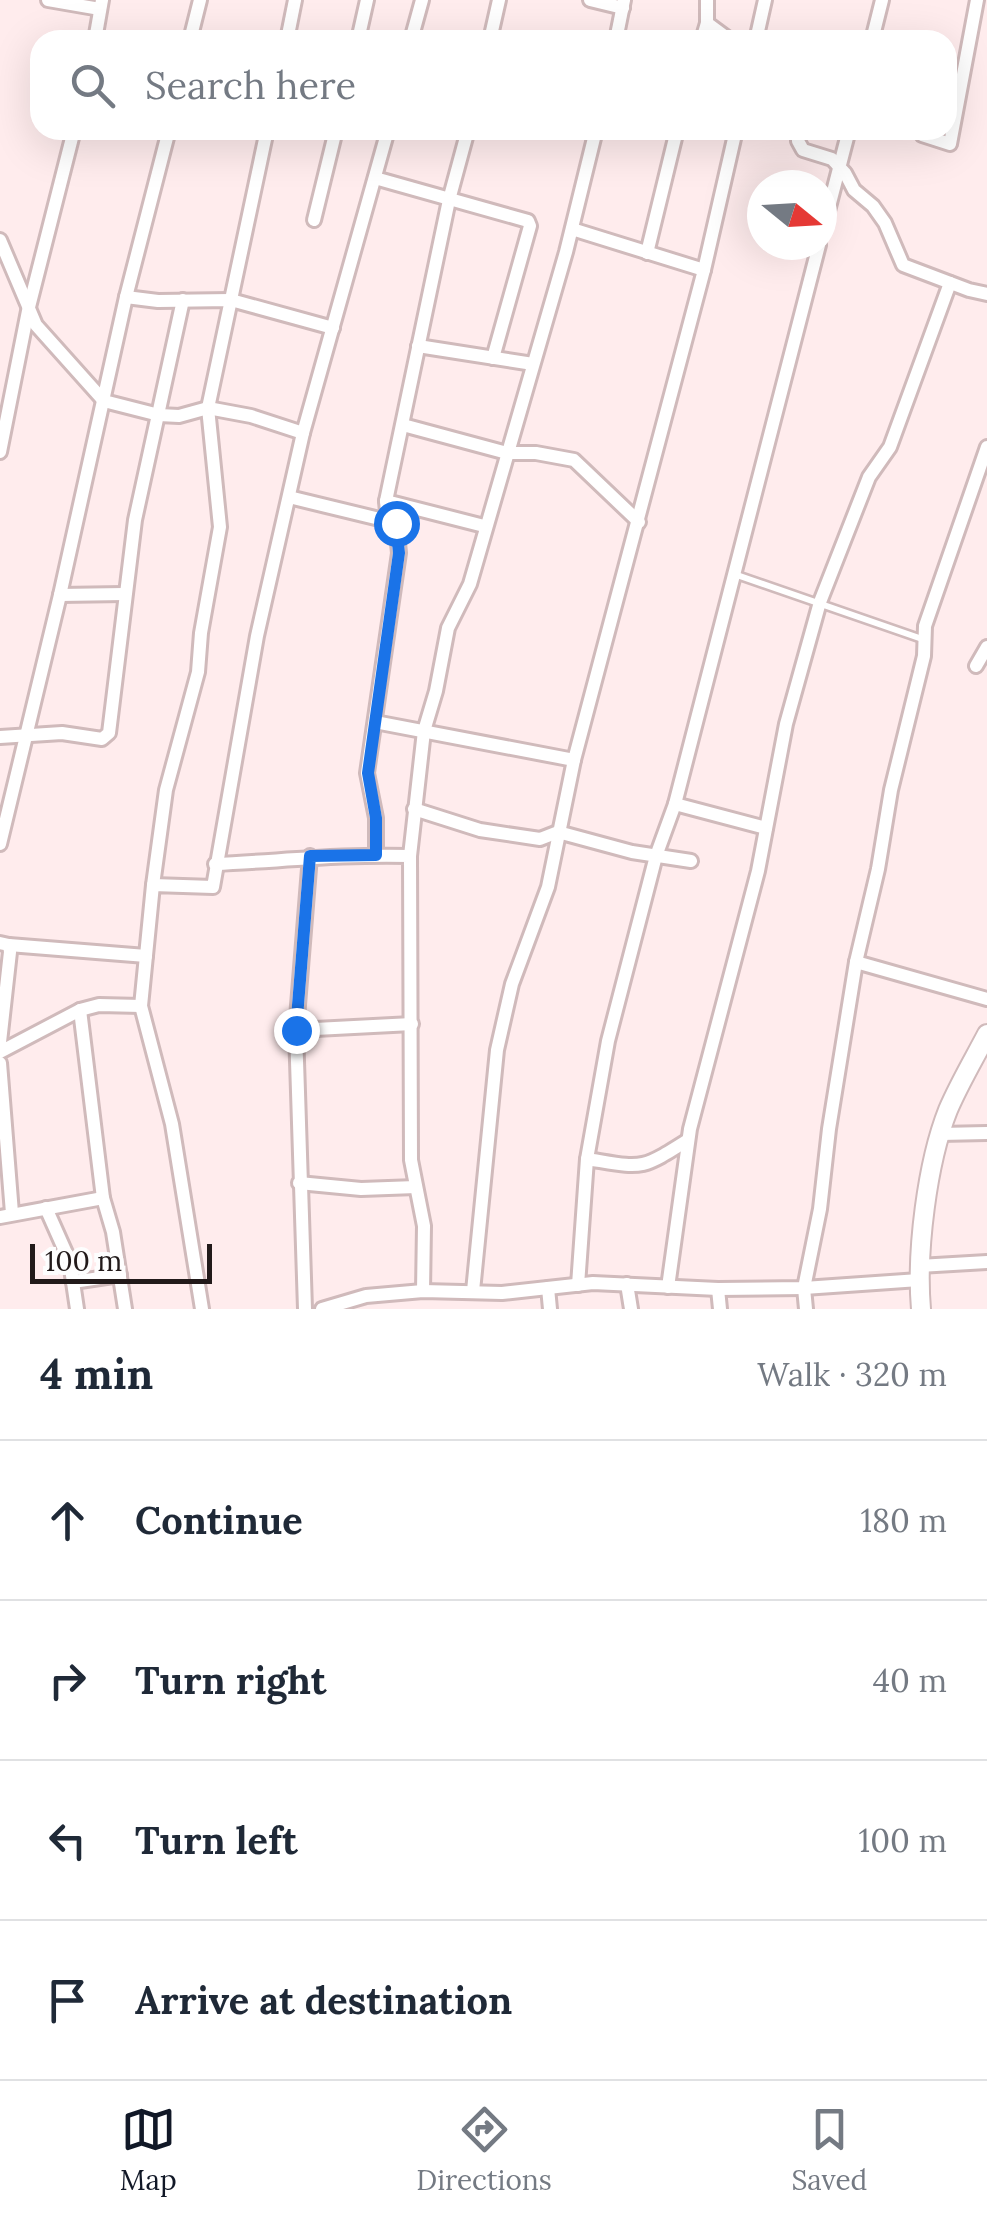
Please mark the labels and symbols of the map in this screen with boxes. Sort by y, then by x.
north arrow [747,170,837,260]
route start [374,501,420,547]
route end [274,1008,320,1054]
scale bar [30,1239,212,1284]

